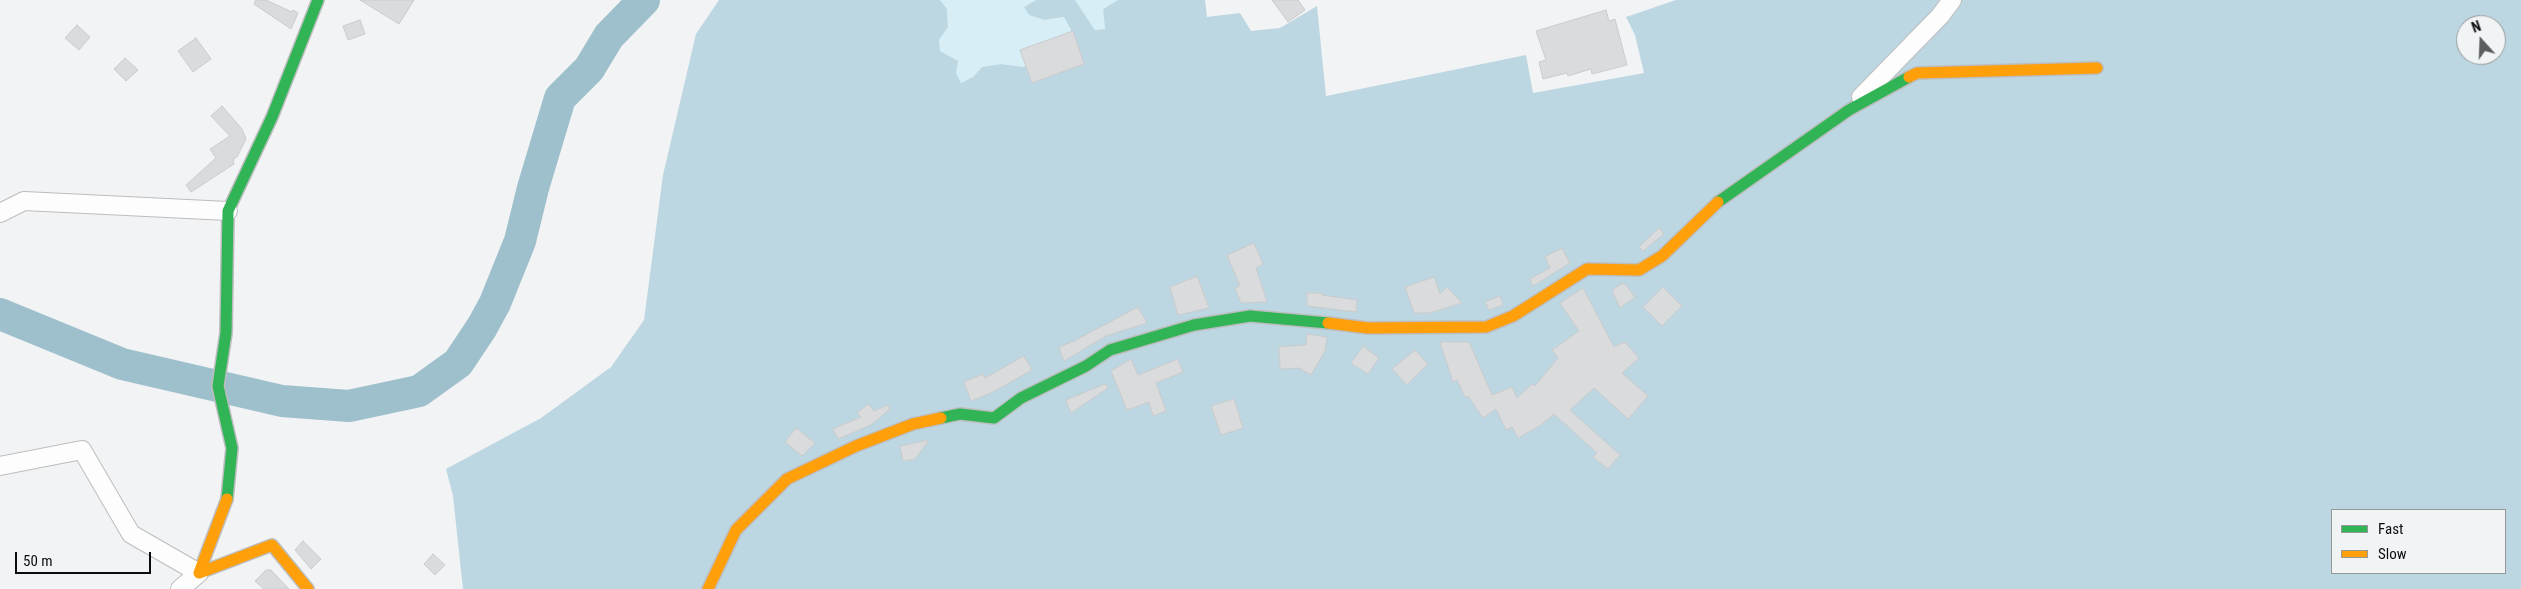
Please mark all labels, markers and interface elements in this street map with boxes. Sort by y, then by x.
north arrow [2456,15,2506,65]
text: N [2469,18,2483,36]
legend [2331,509,2506,574]
text: Fast [2378,520,2403,538]
scale bar [18,542,154,574]
text: Slow [2378,545,2407,563]
text: 50 m [23,552,53,570]

